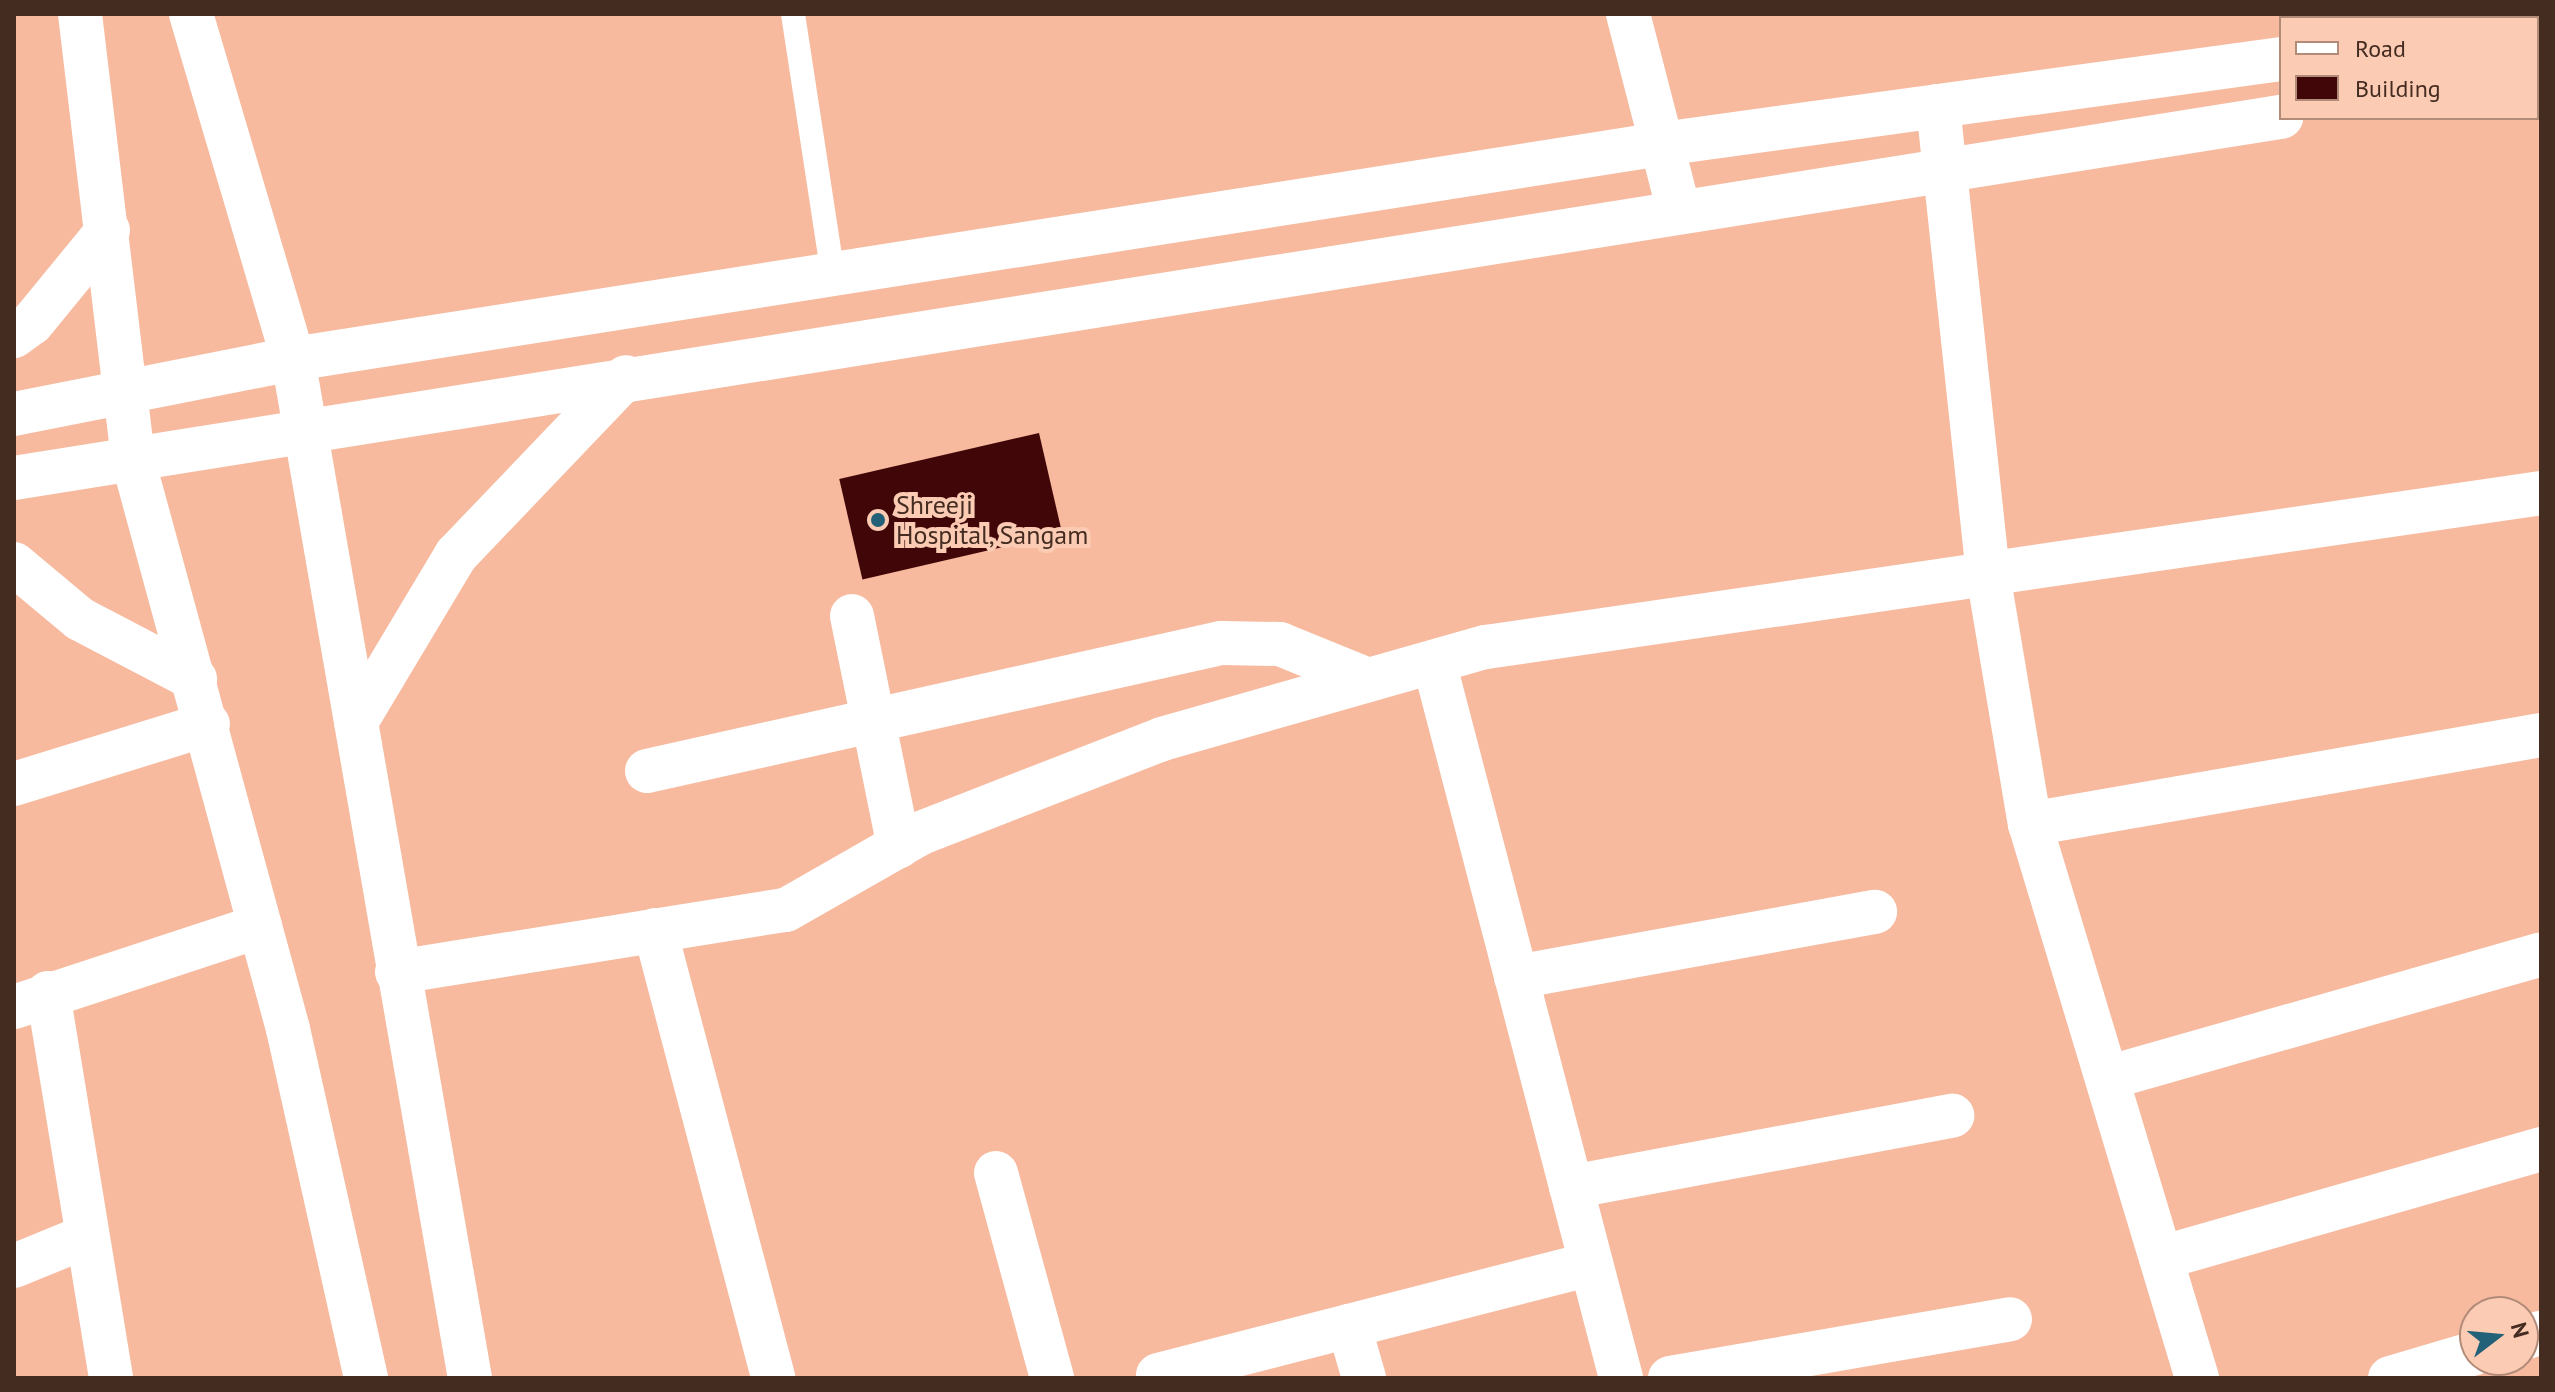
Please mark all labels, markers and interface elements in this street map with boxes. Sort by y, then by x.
legend [2279,16,2539,120]
text: Road [2355,33,2406,64]
text: Building [2355,73,2441,104]
place label: Shreeji Hospital, Sangam [896,489,1090,550]
marker: Shreeji Hospital, Sangam [867,509,889,531]
north arrow [2459,1296,2539,1376]
text: N [2505,1319,2536,1341]

